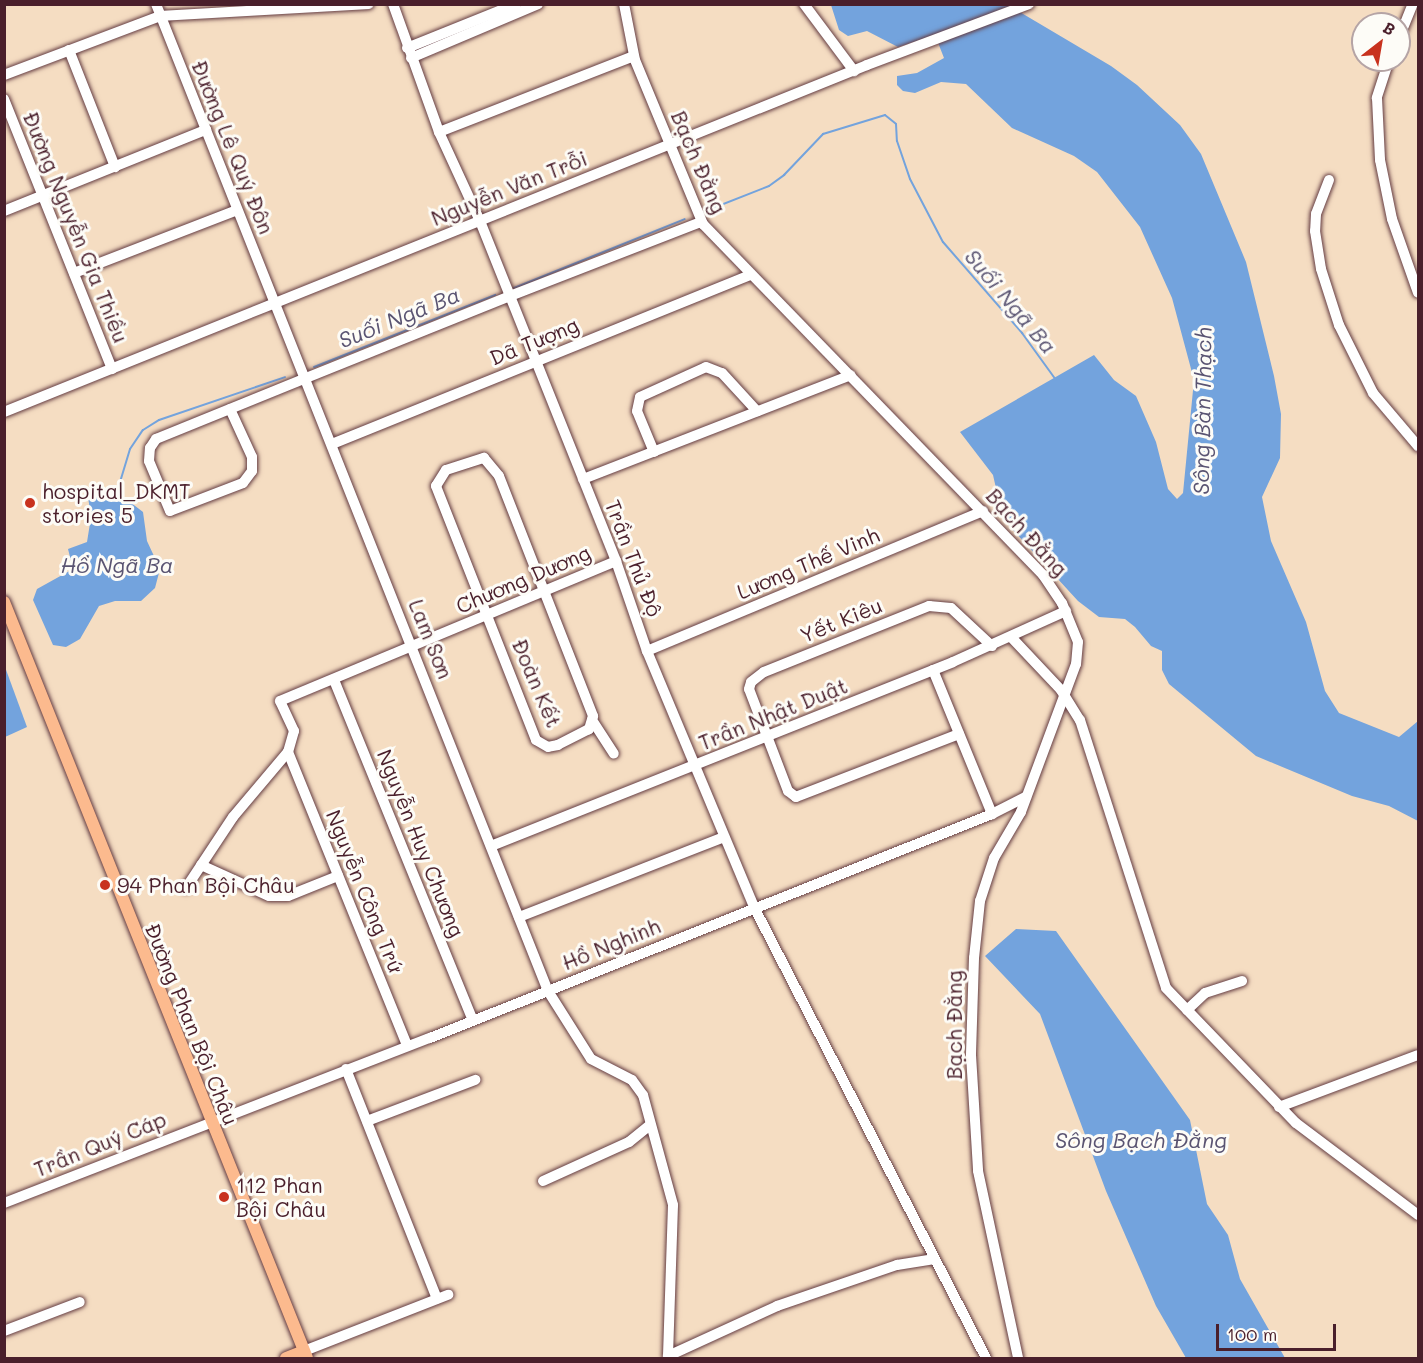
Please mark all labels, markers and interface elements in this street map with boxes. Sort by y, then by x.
north arrow [1351,12,1411,72]
text: B [1379,16,1400,40]
street label: Đường Lê Quý Đôn [187,56,279,238]
street label: Bạch Đằng [666,107,732,217]
street label: Đường Nguyễn Gia Thiều [18,108,134,346]
street label: Nguyễn Văn Trỗi [427,145,591,231]
water label: Suối Ngã Ba [960,243,1062,359]
water label: Suối Ngã Ba [335,281,463,353]
street label: Dã Tượng [486,312,582,370]
water label: Sông Bàn Thạch [1187,327,1217,495]
place label: hospital_DKMT stories 5 [42,478,191,528]
street label: Bạch Đằng [981,483,1073,581]
marker: hospital_DKMT stories 5 [23,496,37,510]
street label: Trần Thủ Độ [600,496,668,620]
street label: Lương Thế Vinh [733,522,883,604]
street label: Chương Dương [452,539,594,619]
water label: Hồ Ngã Ba [61,552,173,578]
street label: Yết Kiêu [796,592,886,648]
street label: Lam Sơn [404,596,458,682]
street label: Đoàn Kết [507,635,567,731]
street label: Trần Nhật Duật [695,673,851,755]
street label: Nguyễn Huy Chương [372,745,470,941]
street label: Nguyễn Công Trứ [321,806,409,976]
place label: 94 Phan Bội Châu [117,872,295,898]
marker: 94 Phan Bội Châu [98,878,112,892]
street label: Hồ Nghinh [558,913,664,975]
street label: Đường Phan Bội Châu [140,919,244,1129]
street label: Bạch Đằng [941,970,967,1080]
street label: Trần Quý Cáp [30,1106,170,1182]
water label: Sông Bạch Đằng [1055,1127,1227,1153]
place label: 112 Phan Bội Châu [236,1172,326,1222]
marker: 112 Phan Bội Châu [217,1190,231,1204]
scale bar [1219,1312,1339,1350]
text: 100 m [1227,1322,1277,1346]

